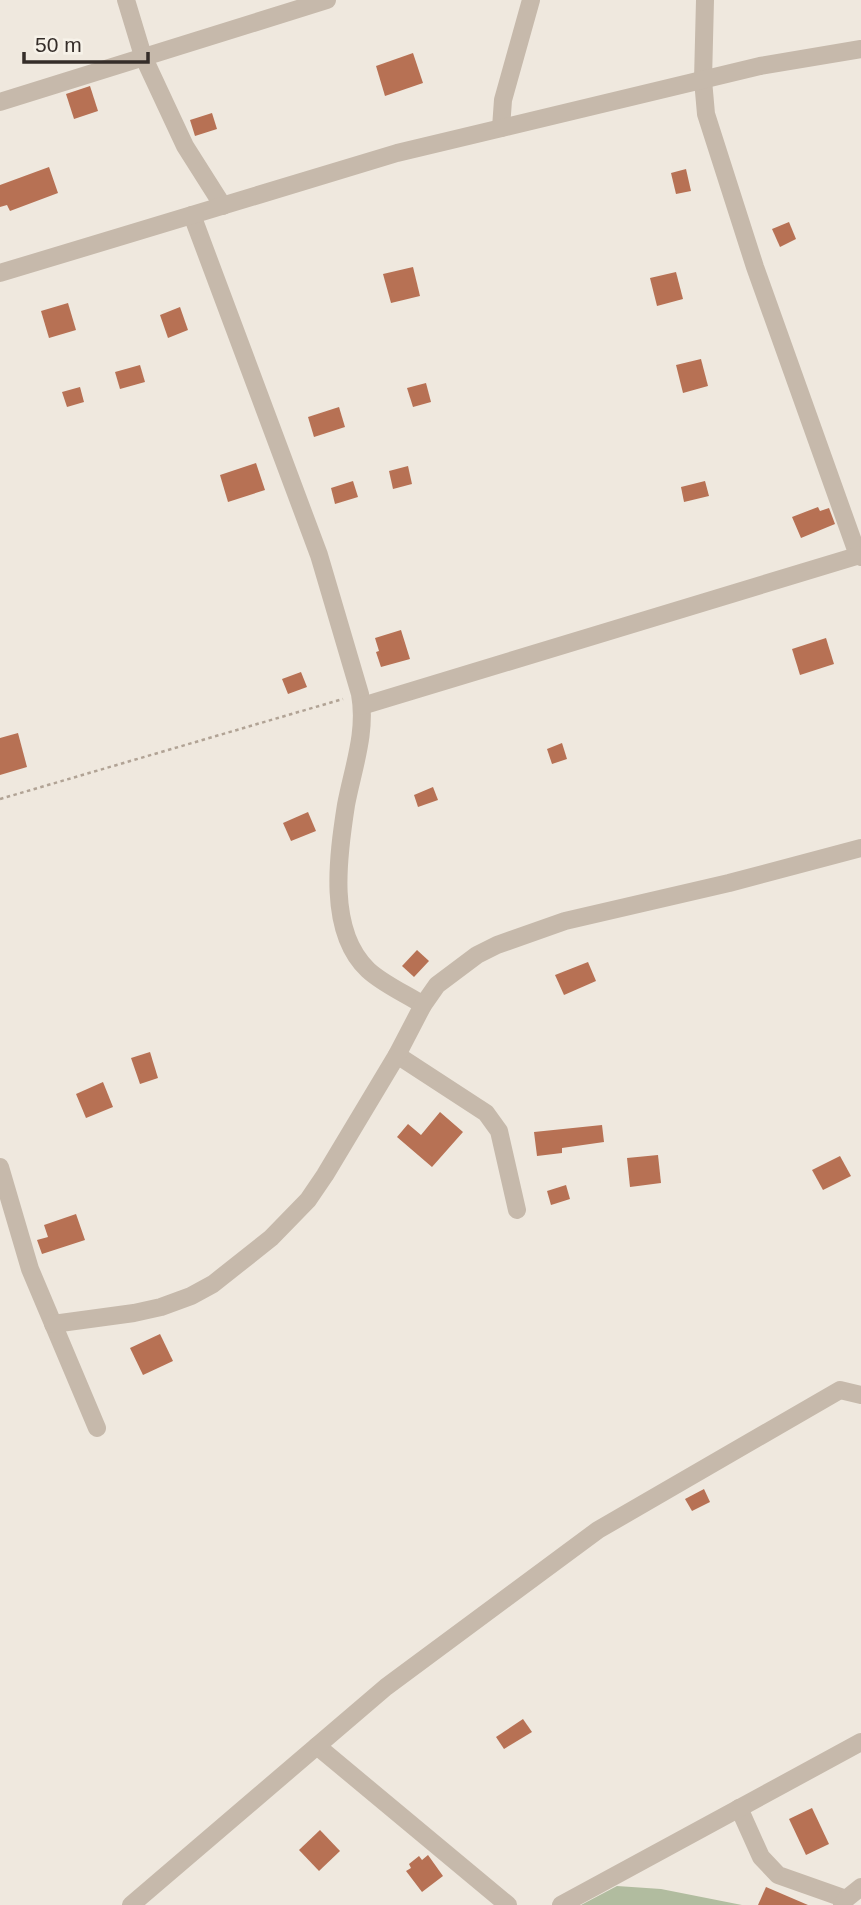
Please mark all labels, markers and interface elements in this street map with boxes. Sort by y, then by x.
scale bar [24,21,149,65]
text: 50 m [35,33,82,56]

